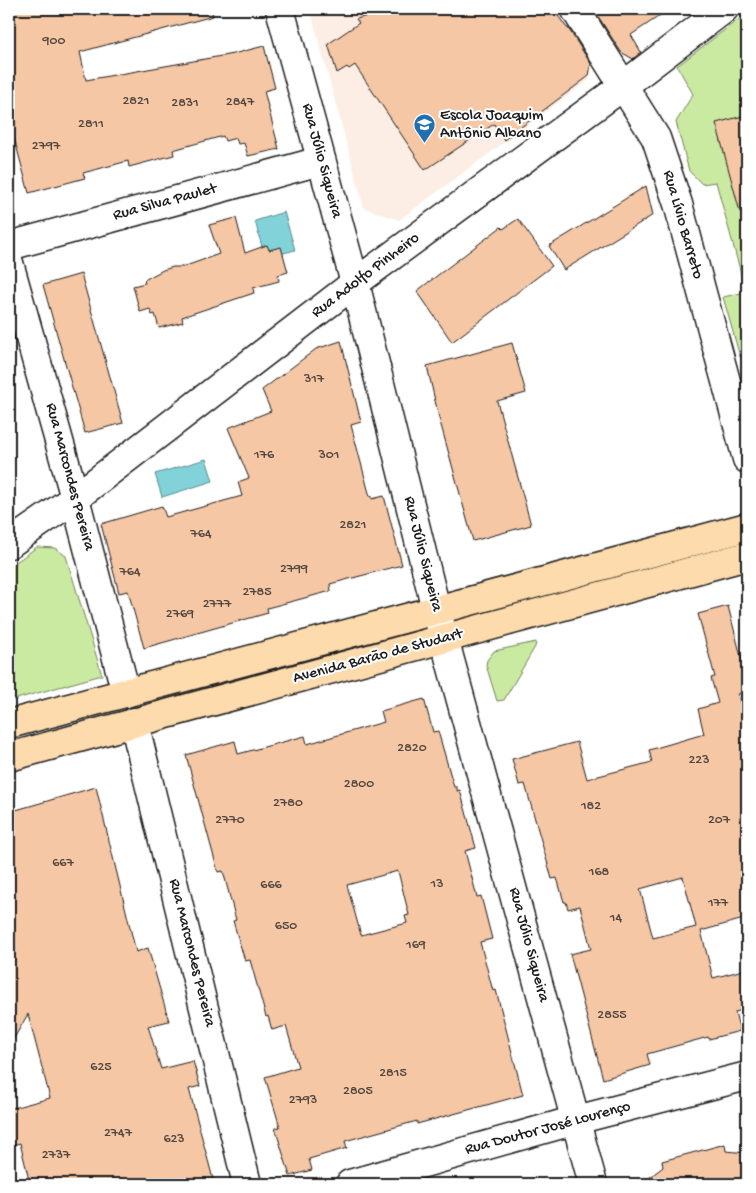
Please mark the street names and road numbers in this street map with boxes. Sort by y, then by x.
street label: Rua Júlio Siqueira [297,102,346,221]
street label: Rua Lívio Barreto [657,169,707,281]
street label: Rua Silva Paulet [111,180,220,226]
street label: Rua Adolfo Pinheiro [308,229,424,323]
street label: Rua Marcondes Pereira [40,401,98,554]
street label: Rua Júlio Siqueira [399,495,446,615]
street label: Avenida Barão de Studart [291,625,466,689]
street label: Rua Marcondes Pereira [163,877,219,1030]
street label: Rua Júlio Siqueira [504,886,553,1005]
street label: Rua Doutor José Lourenço [463,1098,633,1160]

